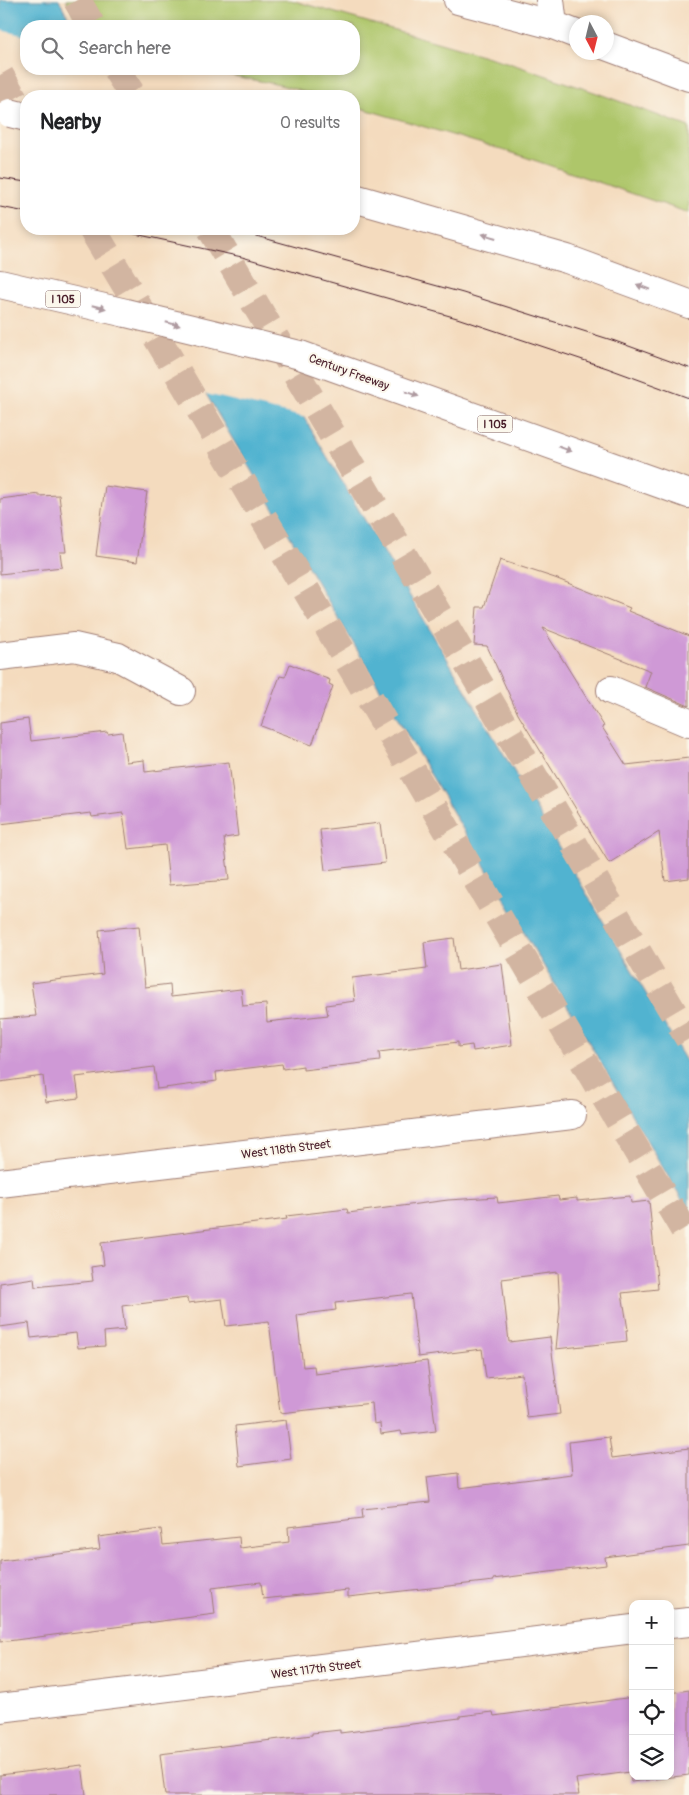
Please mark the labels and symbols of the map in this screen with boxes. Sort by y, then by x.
north arrow [569,15,614,60]
one-way arrow [482,232,497,240]
one-way arrow [636,283,651,290]
road number: I 105 [46,290,80,308]
one-way arrow [91,303,106,311]
one-way arrow [166,320,181,328]
street label: Century Freeway [307,351,391,394]
one-way arrow [404,391,419,399]
road number: I 105 [478,416,512,432]
one-way arrow [558,445,573,453]
street label: West 118th Street [240,1137,332,1162]
street label: West 117th Street [270,1657,362,1682]

